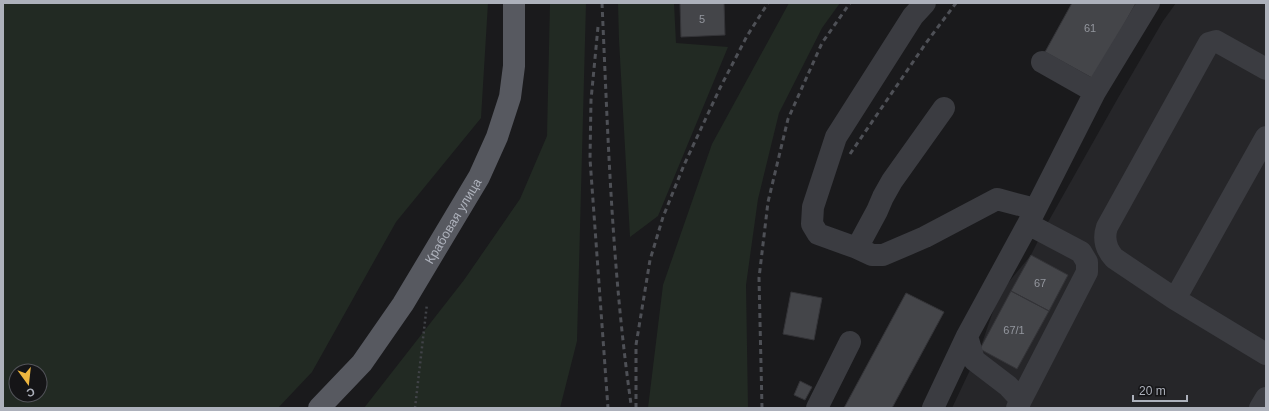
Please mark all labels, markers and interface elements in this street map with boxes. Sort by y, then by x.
house number: 5 [699,13,705,25]
house number: 61 [1084,22,1096,34]
street label: Крабовая улица [422,175,485,267]
house number: 67 [1034,277,1046,289]
house number: 67/1 [1003,324,1025,336]
north arrow [8,363,48,403]
scale bar [1133,377,1187,403]
text: 20 m [1139,384,1166,398]
text: С [25,386,36,399]

